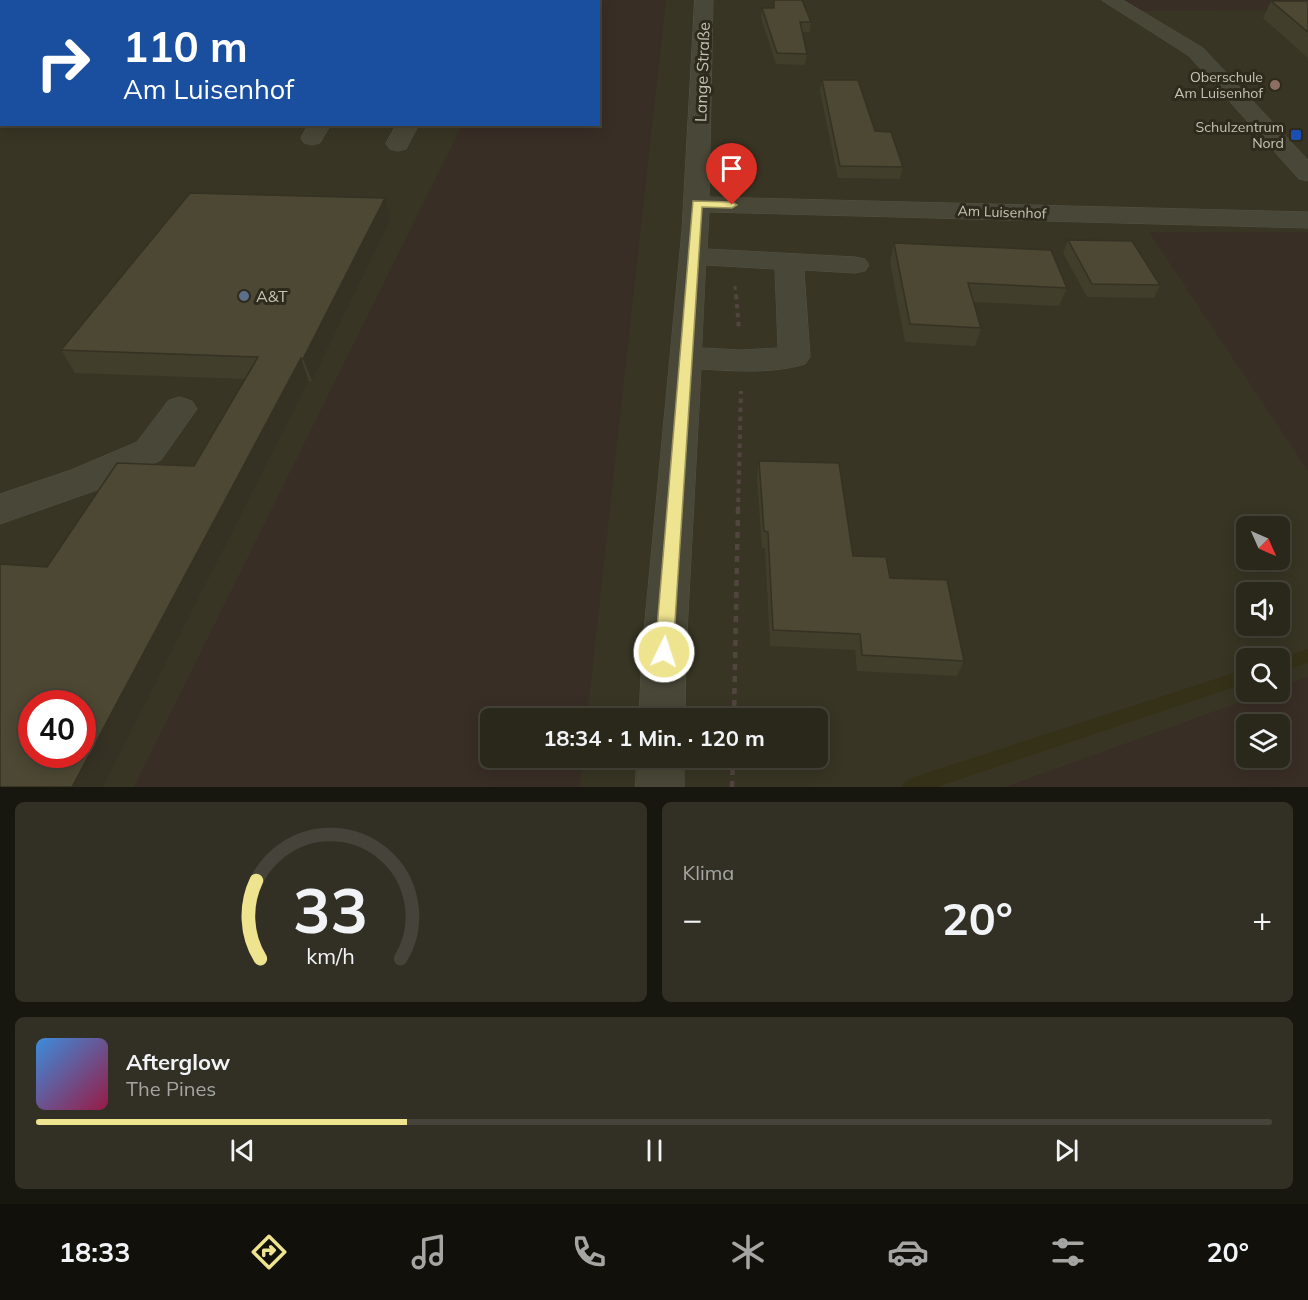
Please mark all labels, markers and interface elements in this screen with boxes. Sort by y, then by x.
text: 110 m [123,20,248,73]
street label: Lange Straße [690,22,714,122]
icon: right [24,24,102,102]
place label: Oberschule Am Luisenhof [1174,68,1263,102]
text: Am Luisenhof [123,72,294,106]
marker: Oberschule Am Luisenhof [1268,78,1282,92]
place label: Schulzentrum Nord [1195,118,1284,152]
marker: Schulzentrum Nord [1289,128,1303,142]
pin [706,143,757,205]
icon: arrive [715,152,748,185]
street label: Am Luisenhof [957,201,1047,223]
place label: A&T [256,286,288,306]
marker: A&T [237,289,251,303]
north arrow [1236,516,1290,570]
map controls [1236,516,1290,768]
button: sound [1236,582,1290,636]
position arrow [632,620,696,684]
button: search [1236,648,1290,702]
speed limit sign: 40 [18,690,96,768]
button: layers [1236,714,1290,768]
text: 18:34 · 1 Min. · 120 m [543,724,765,752]
text: Klima [683,860,734,885]
text: 33 [293,870,368,949]
text: 20° [942,890,1013,946]
text: − [683,898,702,939]
text: + [1252,898,1272,939]
text: km/h [306,942,355,969]
text: Afterglow [126,1048,230,1076]
text: The Pines [126,1076,216,1101]
icon: previous [226,1134,259,1167]
icon: pause [638,1134,671,1167]
icon: next [1050,1134,1083,1167]
icon: directions [248,1231,290,1273]
icon: music [408,1231,450,1273]
icon: phone [568,1231,610,1273]
icon: climate [727,1231,769,1273]
icon: car [887,1231,929,1273]
icon: filters [1047,1231,1089,1273]
text: 18:33 [59,1235,130,1269]
text: 20° [1206,1235,1249,1269]

